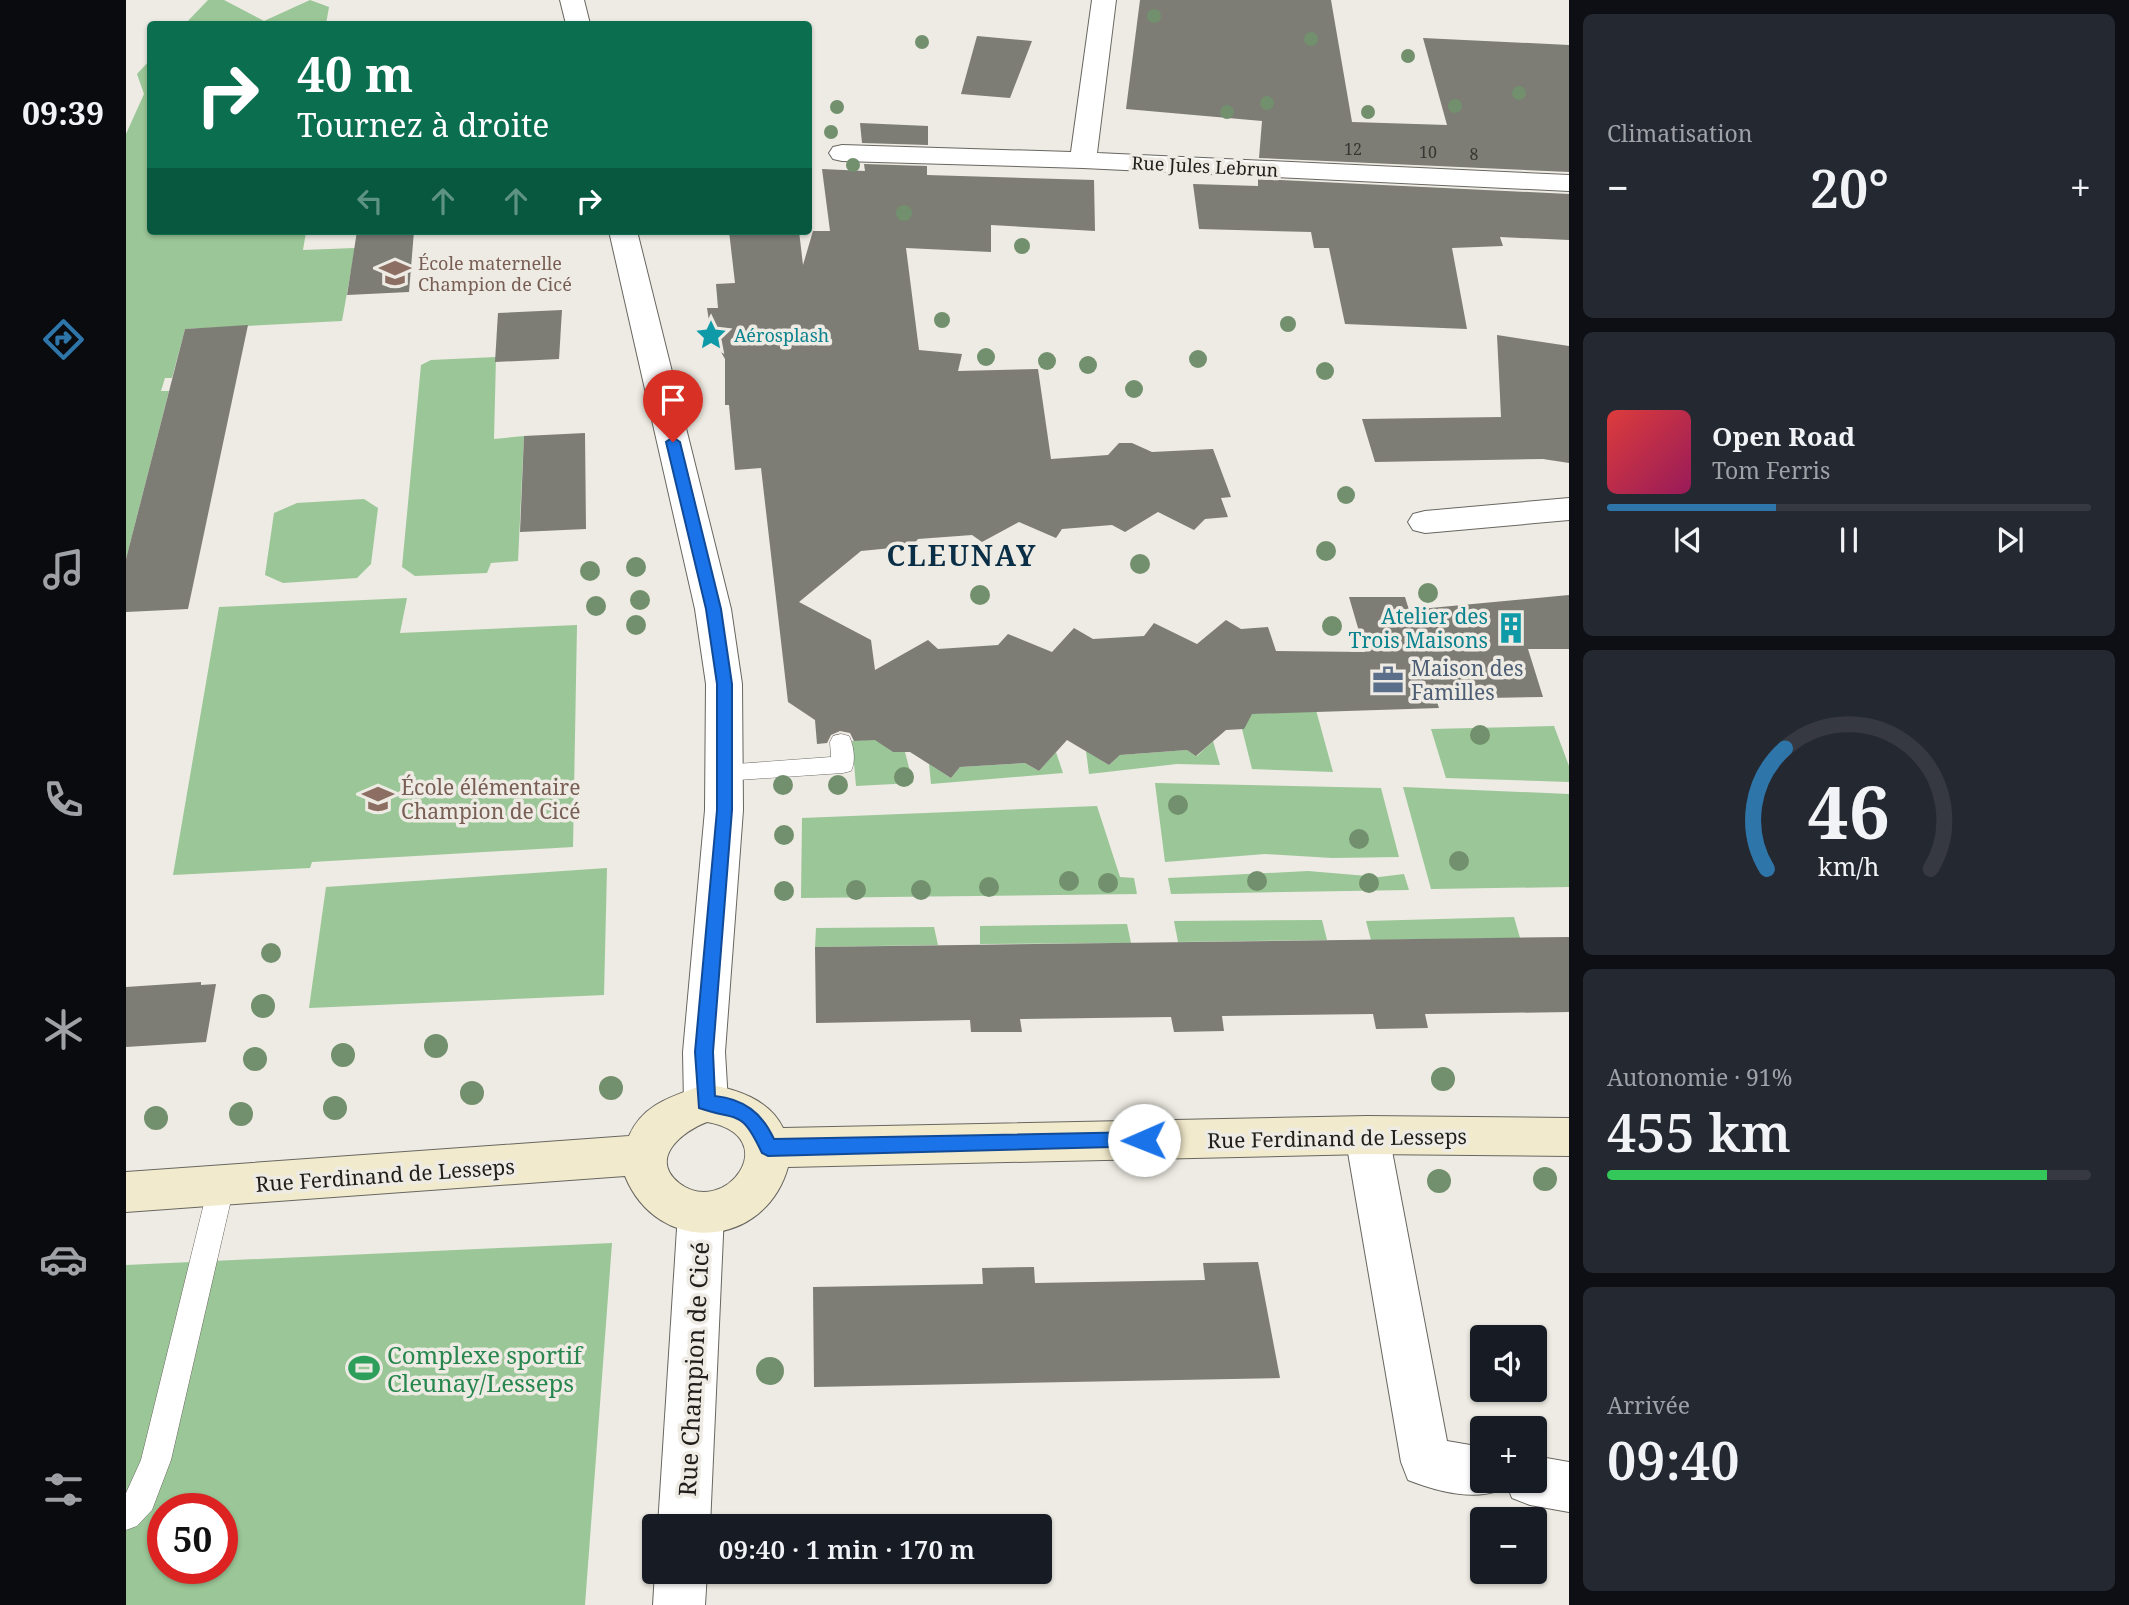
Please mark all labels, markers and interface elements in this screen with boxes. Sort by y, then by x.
text: 40 m [297,40,413,106]
icon: right [182,49,273,140]
text: 09:39 [22,91,104,134]
text: Tournez à droite [297,103,549,146]
text: Climatisation [1607,117,1753,149]
house number: 12 [1344,138,1362,160]
house number: 10 [1419,141,1437,163]
house number: 8 [1470,143,1479,165]
street label: Rue Jules Lebrun [1131,150,1279,182]
text: 20° [1810,152,1889,223]
text: − [1607,161,1629,213]
text: + [2070,161,2091,213]
icon: left [351,182,389,220]
icon: ahead [424,182,462,220]
icon: ahead [497,182,535,220]
icon: right [570,182,608,220]
place label: École maternelle Champion de Cicé [418,251,572,296]
school or university icon: École maternelle Champion de Cicé [378,256,412,290]
icon: directions [39,315,88,364]
place icon: Aérosplash [694,318,728,352]
place label: Aérosplash [734,323,829,347]
pin [643,370,703,442]
icon: arrive [654,381,692,419]
text: Open Road [1712,418,1855,454]
text: Tom Ferris [1712,454,1830,486]
icon: previous [1669,521,1707,559]
icon: pause [1830,521,1868,559]
icon: next [1991,521,2029,559]
district label: CLEUNAY [887,536,1037,574]
icon: music [39,545,88,594]
place label: Atelier des Trois Maisons [1349,602,1488,654]
building icon: Atelier des Trois Maisons [1494,611,1528,645]
place label: Maison des Familles [1411,654,1523,706]
office icon: Maison des Familles [1371,663,1405,697]
text: 46 [1808,761,1890,860]
place label: École élémentaire Champion de Cicé [401,773,580,825]
icon: phone [39,775,88,824]
school or university icon: École élémentaire Champion de Cicé [361,782,395,816]
text: km/h [1818,848,1880,882]
icon: climate [39,1005,88,1054]
text: Autonomie · 91% [1607,1061,1792,1093]
text: 455 km [1607,1096,1791,1167]
position arrow [1107,1103,1181,1177]
street label: Rue Ferdinand de Lesseps [1207,1122,1467,1154]
street label: Rue Ferdinand de Lesseps [254,1152,516,1198]
icon: car [39,1235,88,1284]
street label: Rue Champion de Cicé [670,1241,716,1497]
map controls [1470,1325,1547,1584]
button: sound [1470,1325,1547,1402]
place label: Complexe sportif Cleunay/Lesseps [387,1338,584,1399]
sports icon: Complexe sportif Cleunay/Lesseps [347,1351,381,1385]
text: Arrivée [1607,1389,1690,1421]
button: + [1470,1416,1547,1493]
text: 09:40 [1607,1424,1740,1495]
icon: filters [39,1465,88,1514]
speed limit sign: 50 [147,1493,238,1584]
button: − [1470,1507,1547,1584]
text: 09:40 · 1 min · 170 m [719,1531,975,1567]

